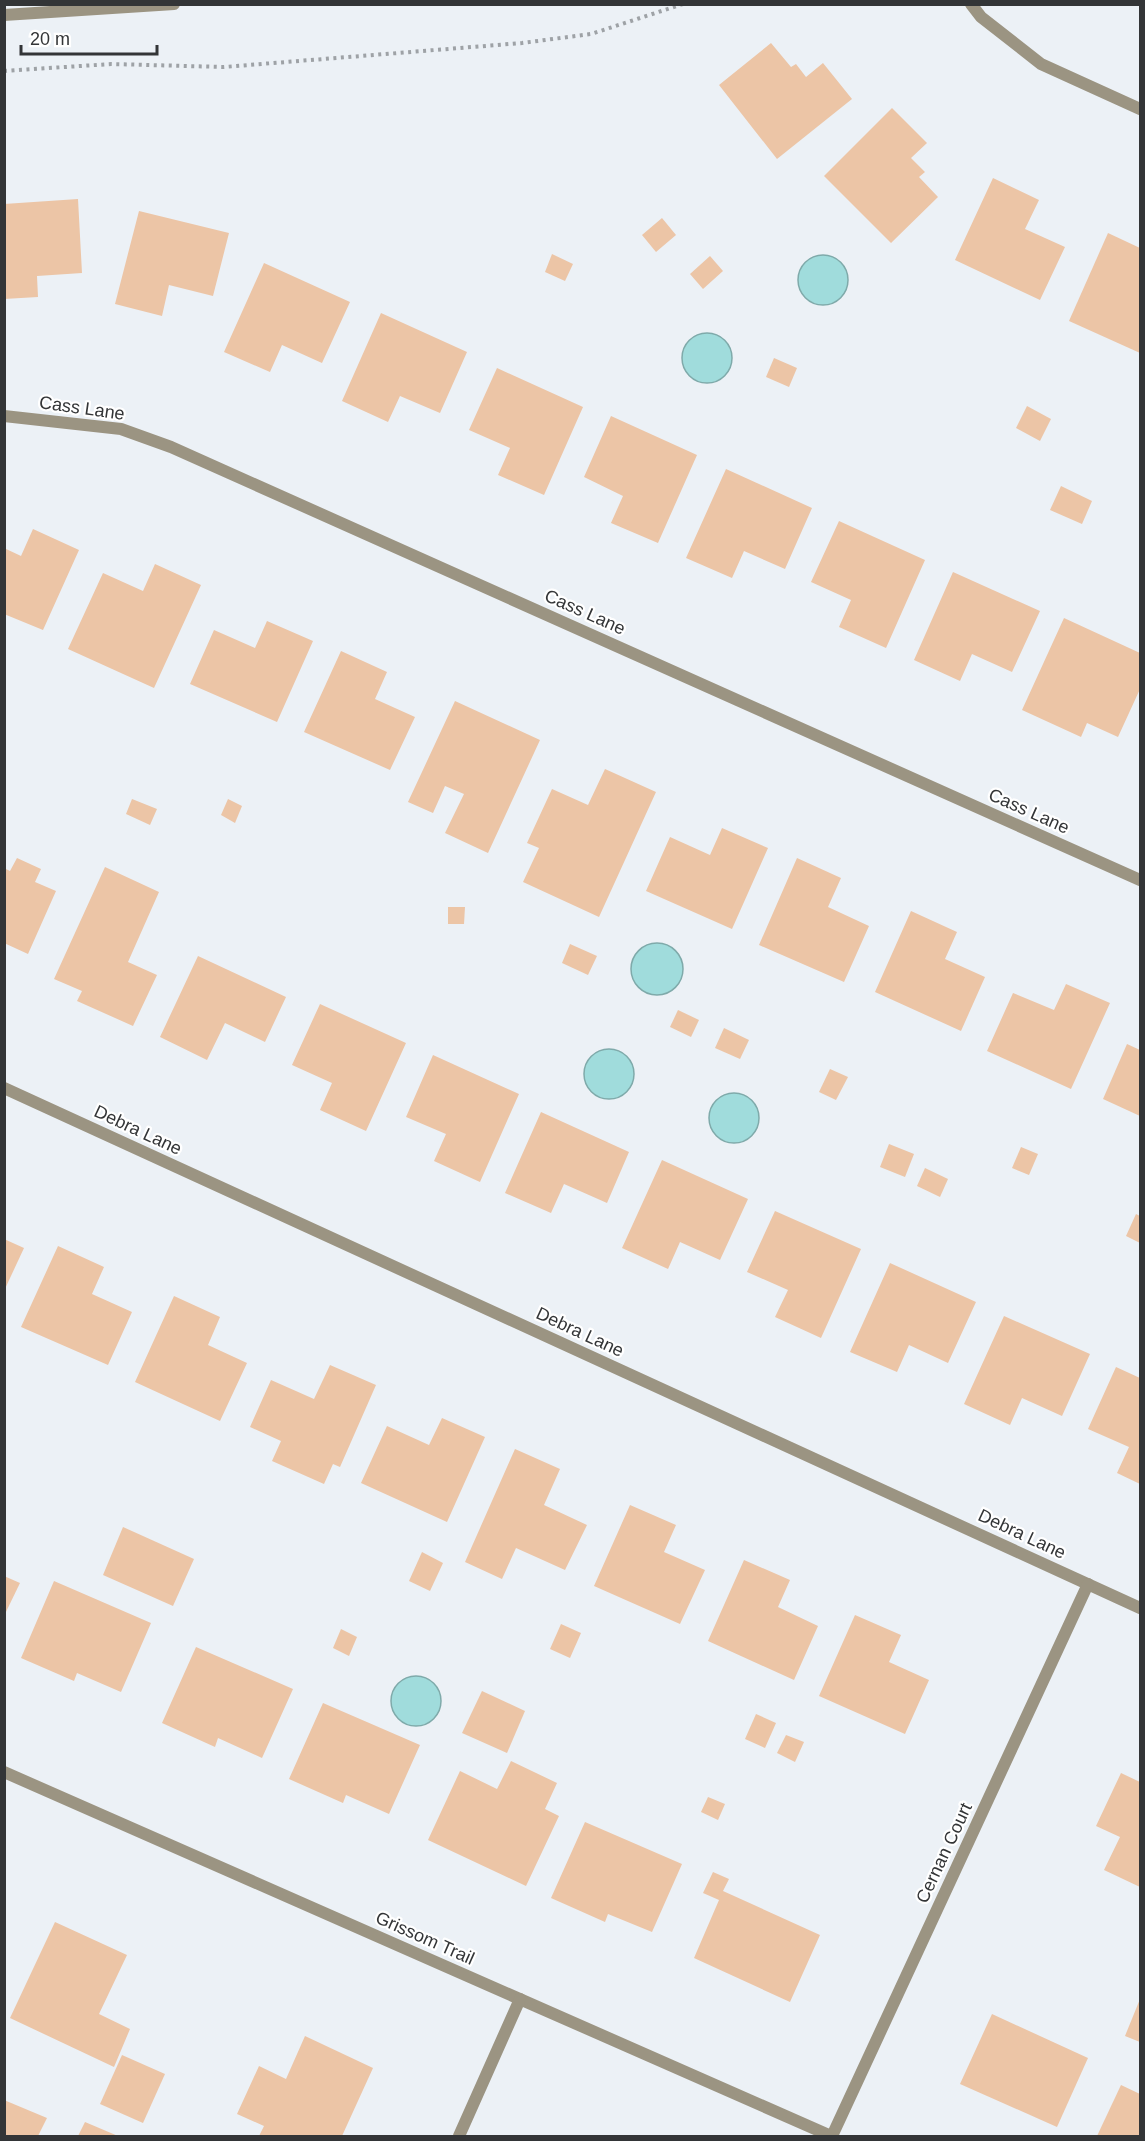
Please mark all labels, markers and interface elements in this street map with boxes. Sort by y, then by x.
scale bar [21,18,158,56]
text: 20 m [30,29,70,49]
street label: Cass Lane [38,392,126,424]
street label: Cass Lane [542,585,628,639]
street label: Cass Lane [986,784,1072,838]
street label: Debra Lane [91,1101,185,1159]
street label: Debra Lane [533,1303,627,1361]
street label: Debra Lane [975,1505,1069,1563]
street label: Cernan Court [912,1800,976,1906]
street label: Grissom Trail [373,1907,477,1969]

